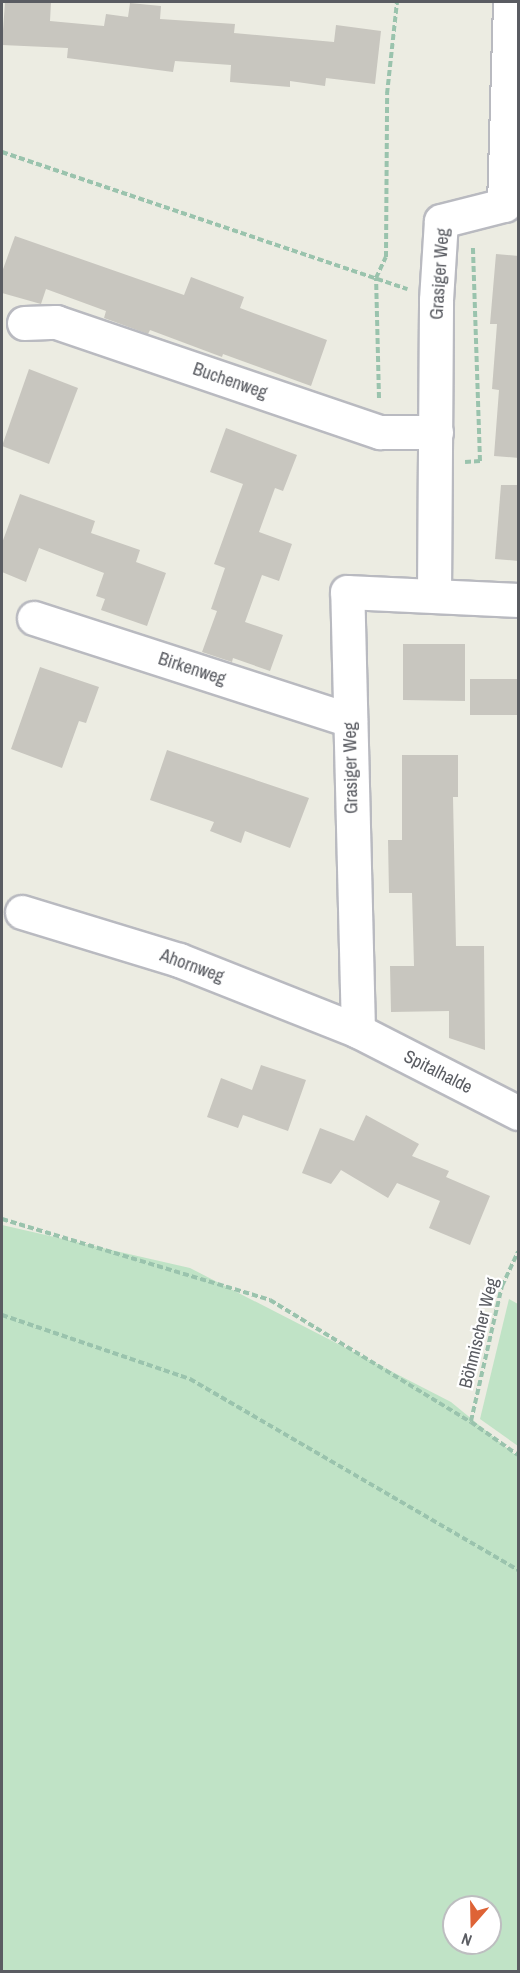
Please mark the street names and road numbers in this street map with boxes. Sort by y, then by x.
street label: Grasiger Weg [426,228,454,320]
street label: Buchenweg [190,358,270,404]
street label: Birkenweg [156,648,228,690]
street label: Grasiger Weg [339,722,363,814]
street label: Ahornweg [157,944,227,988]
street label: Spitalhalde [400,1046,476,1098]
street label: Böhmischer Weg [455,1276,503,1390]

